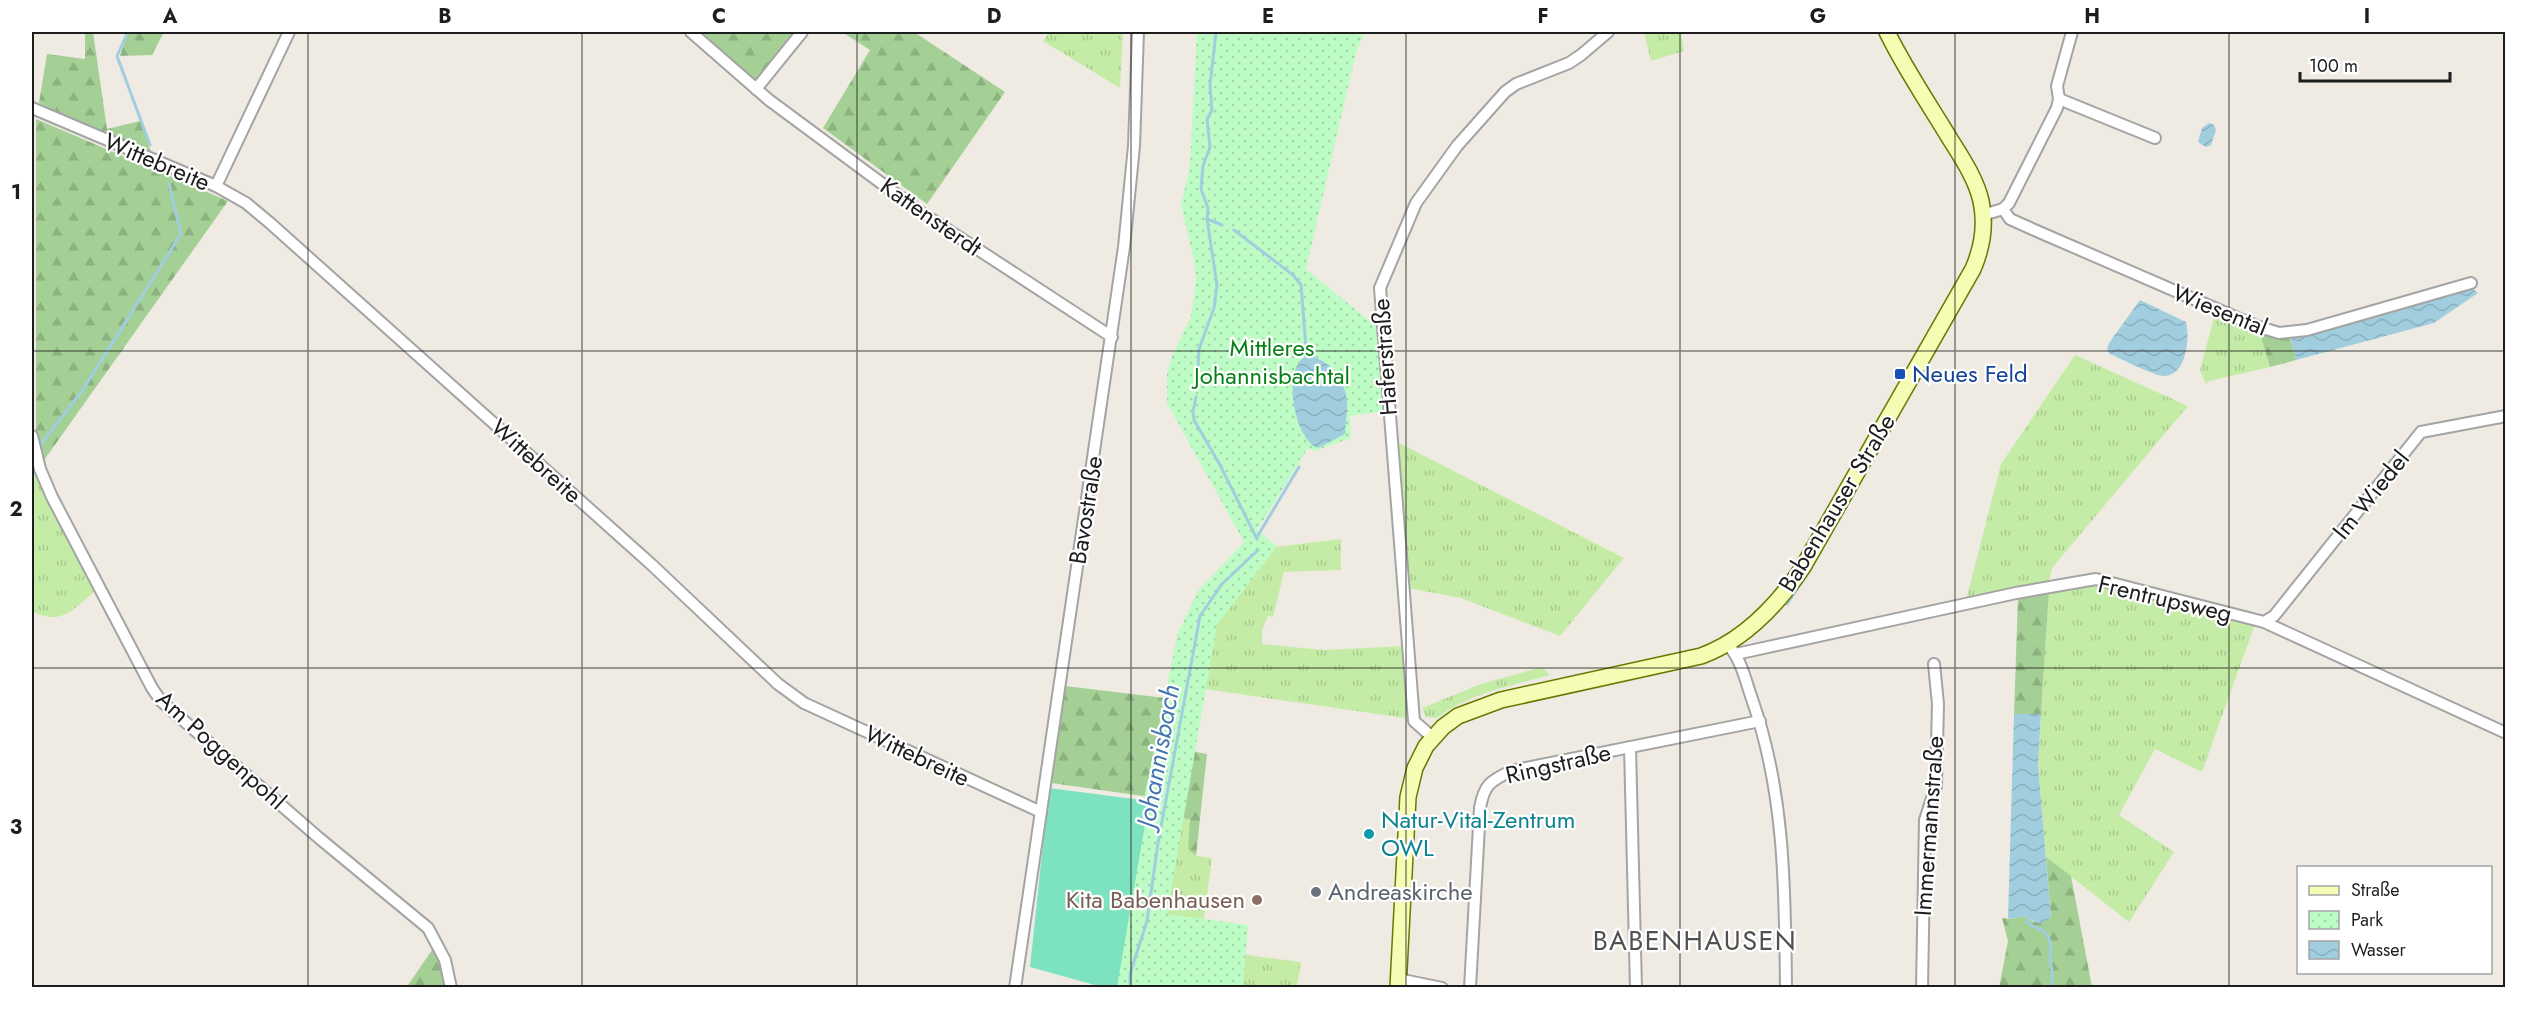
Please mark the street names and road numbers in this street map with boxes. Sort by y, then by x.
street label: Wittebreite [99,124,216,200]
street label: Kattensterdt [873,169,989,265]
street label: Wiesental [2167,275,2273,344]
street label: Haferstraße [1363,297,1406,417]
street label: Babenhauser Straße [1769,407,1904,599]
street label: Wittebreite [483,410,590,511]
street label: Im Wiedel [2324,443,2417,547]
street label: Bavostraße [1060,453,1111,567]
street label: Frentrupsweg [2095,566,2235,631]
street label: Am Poggenpohl [148,682,294,818]
street label: Wittebreite [859,716,975,795]
street label: Ringstraße [1502,734,1614,793]
street label: Immermannstraße [1905,735,1952,917]

